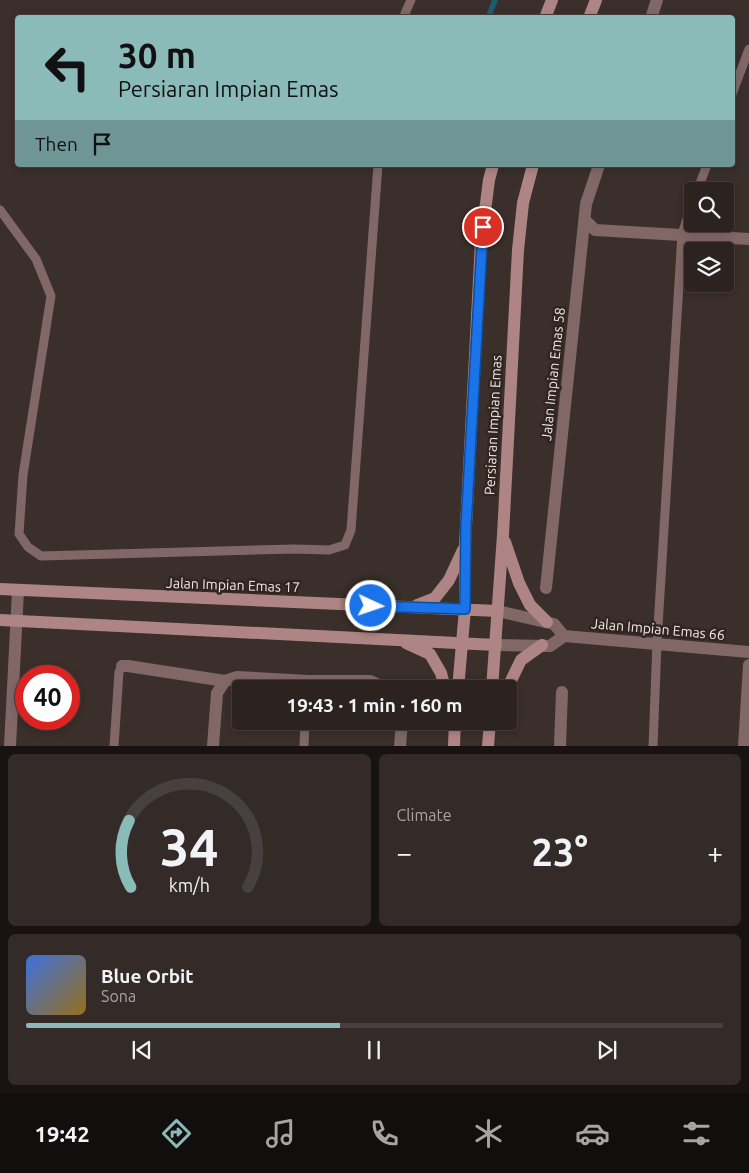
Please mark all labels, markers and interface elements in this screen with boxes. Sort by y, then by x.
icon: left [35,35,100,100]
text: 30 m [118,35,196,75]
text: Persiaran Impian Emas [118,76,339,101]
icon: arrive [88,130,116,158]
text: Then [35,133,78,155]
map controls [684,182,734,292]
button: search [684,182,734,232]
pin [462,206,504,248]
icon: arrive [469,213,497,241]
button: layers [684,242,734,292]
street label: Jalan Impian Emas 58 [538,306,568,441]
street label: Persiaran Impian Emas [481,354,505,496]
street label: Jalan Impian Emas 17 [166,575,300,595]
position arrow [344,579,396,631]
street label: Jalan Impian Emas 66 [591,615,726,643]
speed limit sign: 40 [15,665,80,730]
text: 19:43 · 1 min · 160 m [287,694,462,716]
text: Climate [397,806,452,824]
text: 34 [160,818,219,876]
text: 23° [532,831,588,873]
text: − [397,837,412,868]
text: + [707,837,723,868]
text: km/h [169,875,210,895]
text: Blue Orbit [101,965,194,987]
text: Sona [101,987,136,1005]
icon: previous [128,1036,156,1064]
icon: pause [360,1036,388,1064]
icon: next [593,1036,621,1064]
icon: directions [159,1116,194,1151]
icon: music [263,1116,298,1151]
icon: phone [367,1116,402,1151]
icon: climate [471,1116,506,1151]
icon: car [575,1116,610,1151]
icon: filters [679,1116,714,1151]
text: 19:42 [35,1121,90,1146]

